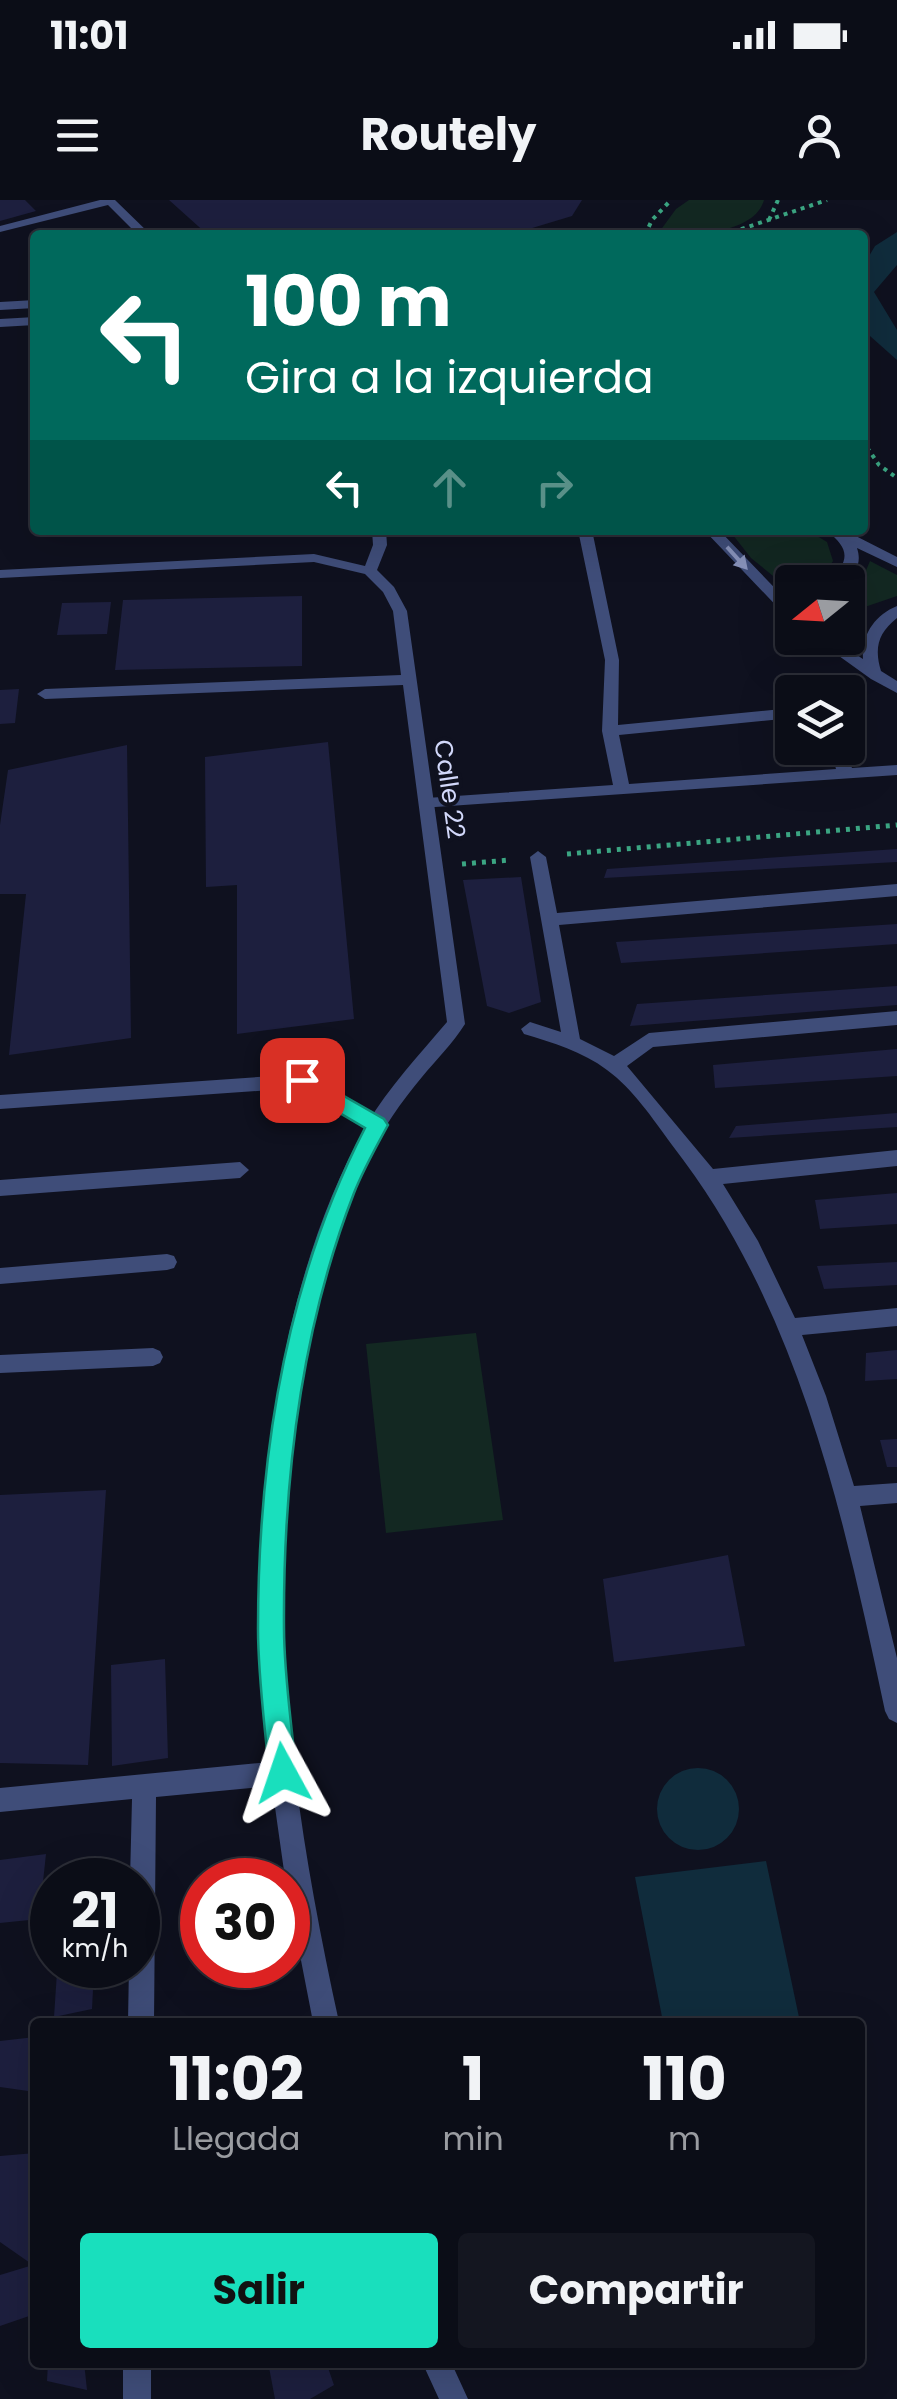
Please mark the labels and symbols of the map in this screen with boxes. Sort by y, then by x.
one-way arrow [725,545,747,570]
north arrow [775,565,865,655]
street label: Calle 22 [425,737,474,841]
pin [260,1038,345,1123]
position arrow [231,1721,335,1825]
speed limit sign: 30 [180,1858,310,1988]

